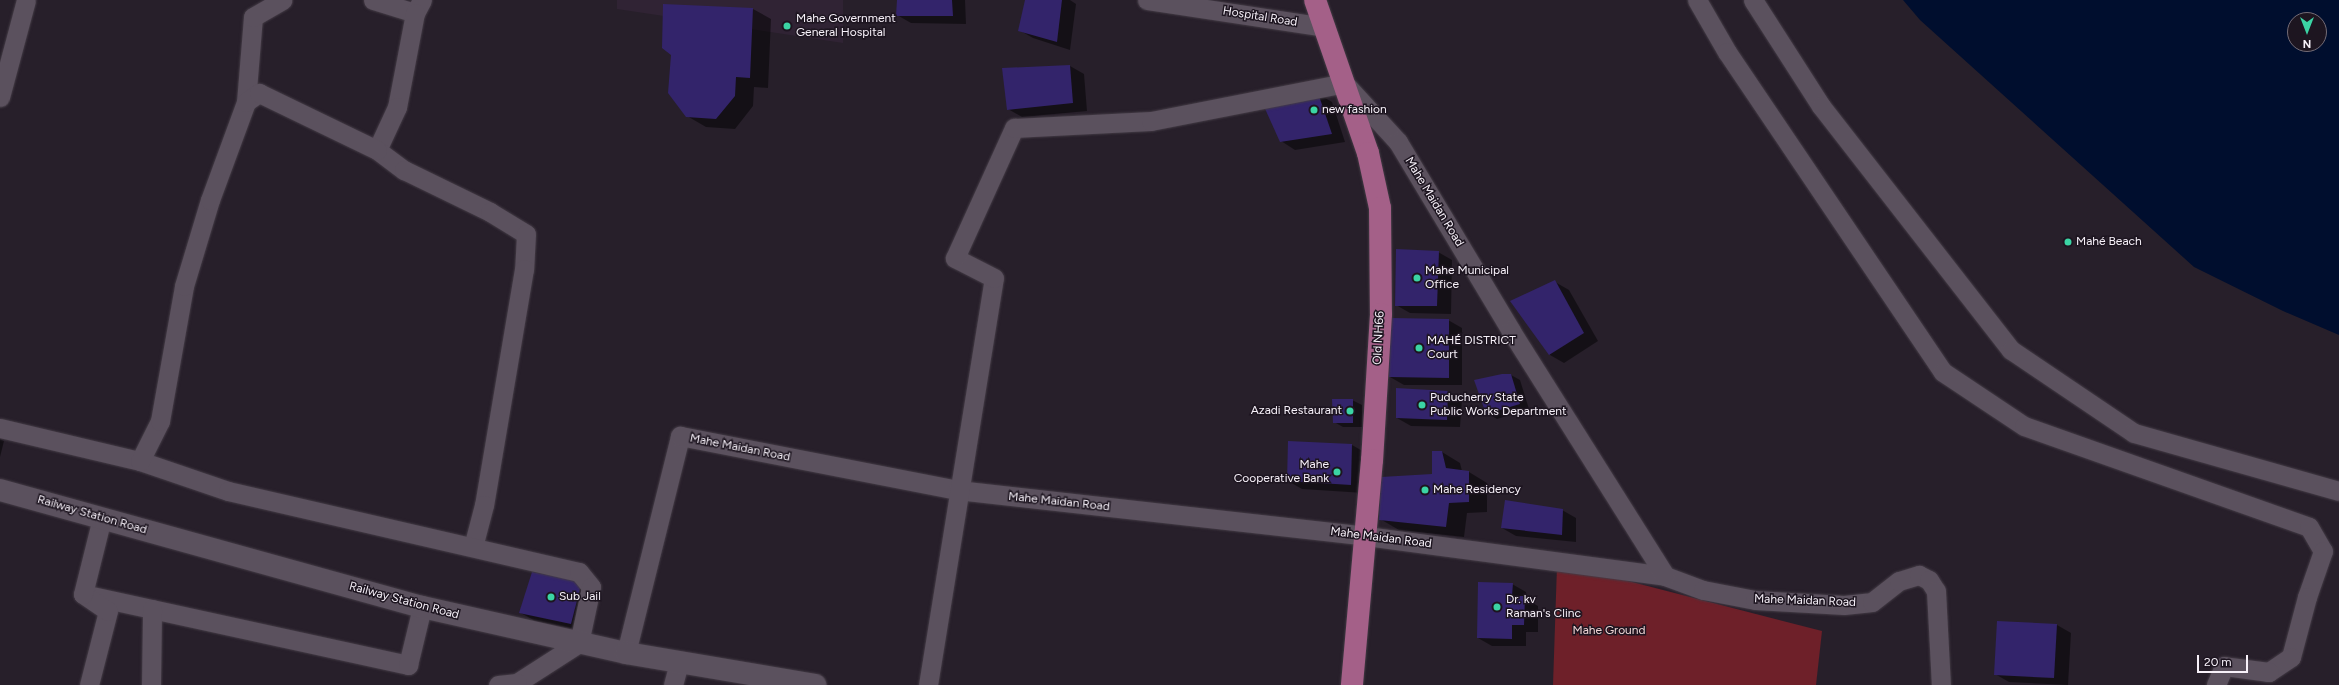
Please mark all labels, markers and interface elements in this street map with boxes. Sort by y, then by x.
street label: Hospital Road [1222,4,1298,30]
place label: Mahe Government General Hospital [796,12,896,40]
north arrow [2287,12,2327,52]
marker: Mahe Government General Hospital [781,20,793,32]
text: N [2303,37,2311,50]
place label: new fashion [1322,103,1387,117]
marker: new fashion [1309,105,1319,115]
street label: Mahe Maidan Road [1402,155,1466,249]
place label: Mahé Beach [2076,235,2142,249]
marker: Mahé Beach [2063,237,2073,247]
place label: Mahe Municipal Office [1425,264,1509,292]
marker: Mahe Municipal Office [1412,273,1422,283]
street label: Old NH66 [1370,311,1388,365]
place label: MAHÉ DISTRICT Court [1427,334,1516,362]
marker: MAHÉ DISTRICT Court [1414,343,1424,353]
place label: Puducherry State Public Works Department [1430,391,1567,419]
marker: Puducherry State Public Works Department [1417,400,1427,410]
place label: Azadi Restaurant [1251,404,1342,418]
marker: Azadi Restaurant [1345,406,1355,416]
street label: Mahe Maidan Road [689,431,791,465]
place label: Mahe Cooperative Bank [1234,458,1329,486]
marker: Mahe Cooperative Bank [1332,467,1342,477]
place label: Mahe Residency [1433,483,1521,497]
marker: Mahe Residency [1420,485,1430,495]
street label: Mahe Maidan Road [1008,490,1110,514]
street label: Railway Station Road [36,492,148,538]
street label: Mahe Maidan Road [1330,525,1432,551]
street label: Railway Station Road [347,579,461,623]
place label: Sub Jail [559,590,601,604]
marker: Sub Jail [546,592,556,602]
street label: Mahe Maidan Road [1754,592,1856,610]
place label: Dr. kv Raman's Clinc [1506,593,1581,621]
marker: Dr. kv Raman's Clinc [1491,601,1503,613]
park label: Mahe Ground [1572,624,1646,638]
scale bar [2199,647,2250,673]
text: 20 m [2204,655,2232,669]

